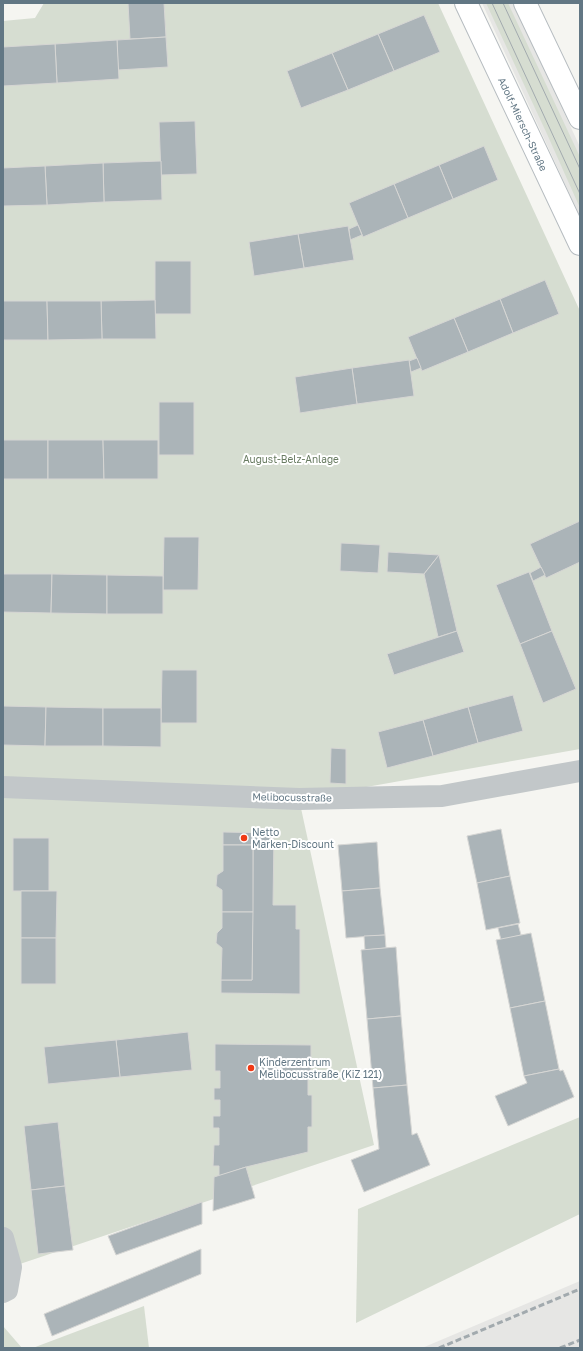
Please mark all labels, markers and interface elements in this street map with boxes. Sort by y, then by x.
street label: Adolf-Miersch-Straße [496,75,550,173]
park label: August-Belz-Anlage [243,453,339,465]
street label: Melibocusstraße [252,790,332,804]
place label: Netto Marken-Discount [252,826,334,850]
marker: Netto Marken-Discount [239,833,249,843]
place label: Kinderzentrum Melibocusstraße (KiZ 121) [259,1056,382,1080]
marker: Kinderzentrum Melibocusstraße (KiZ 121) [246,1063,256,1073]

